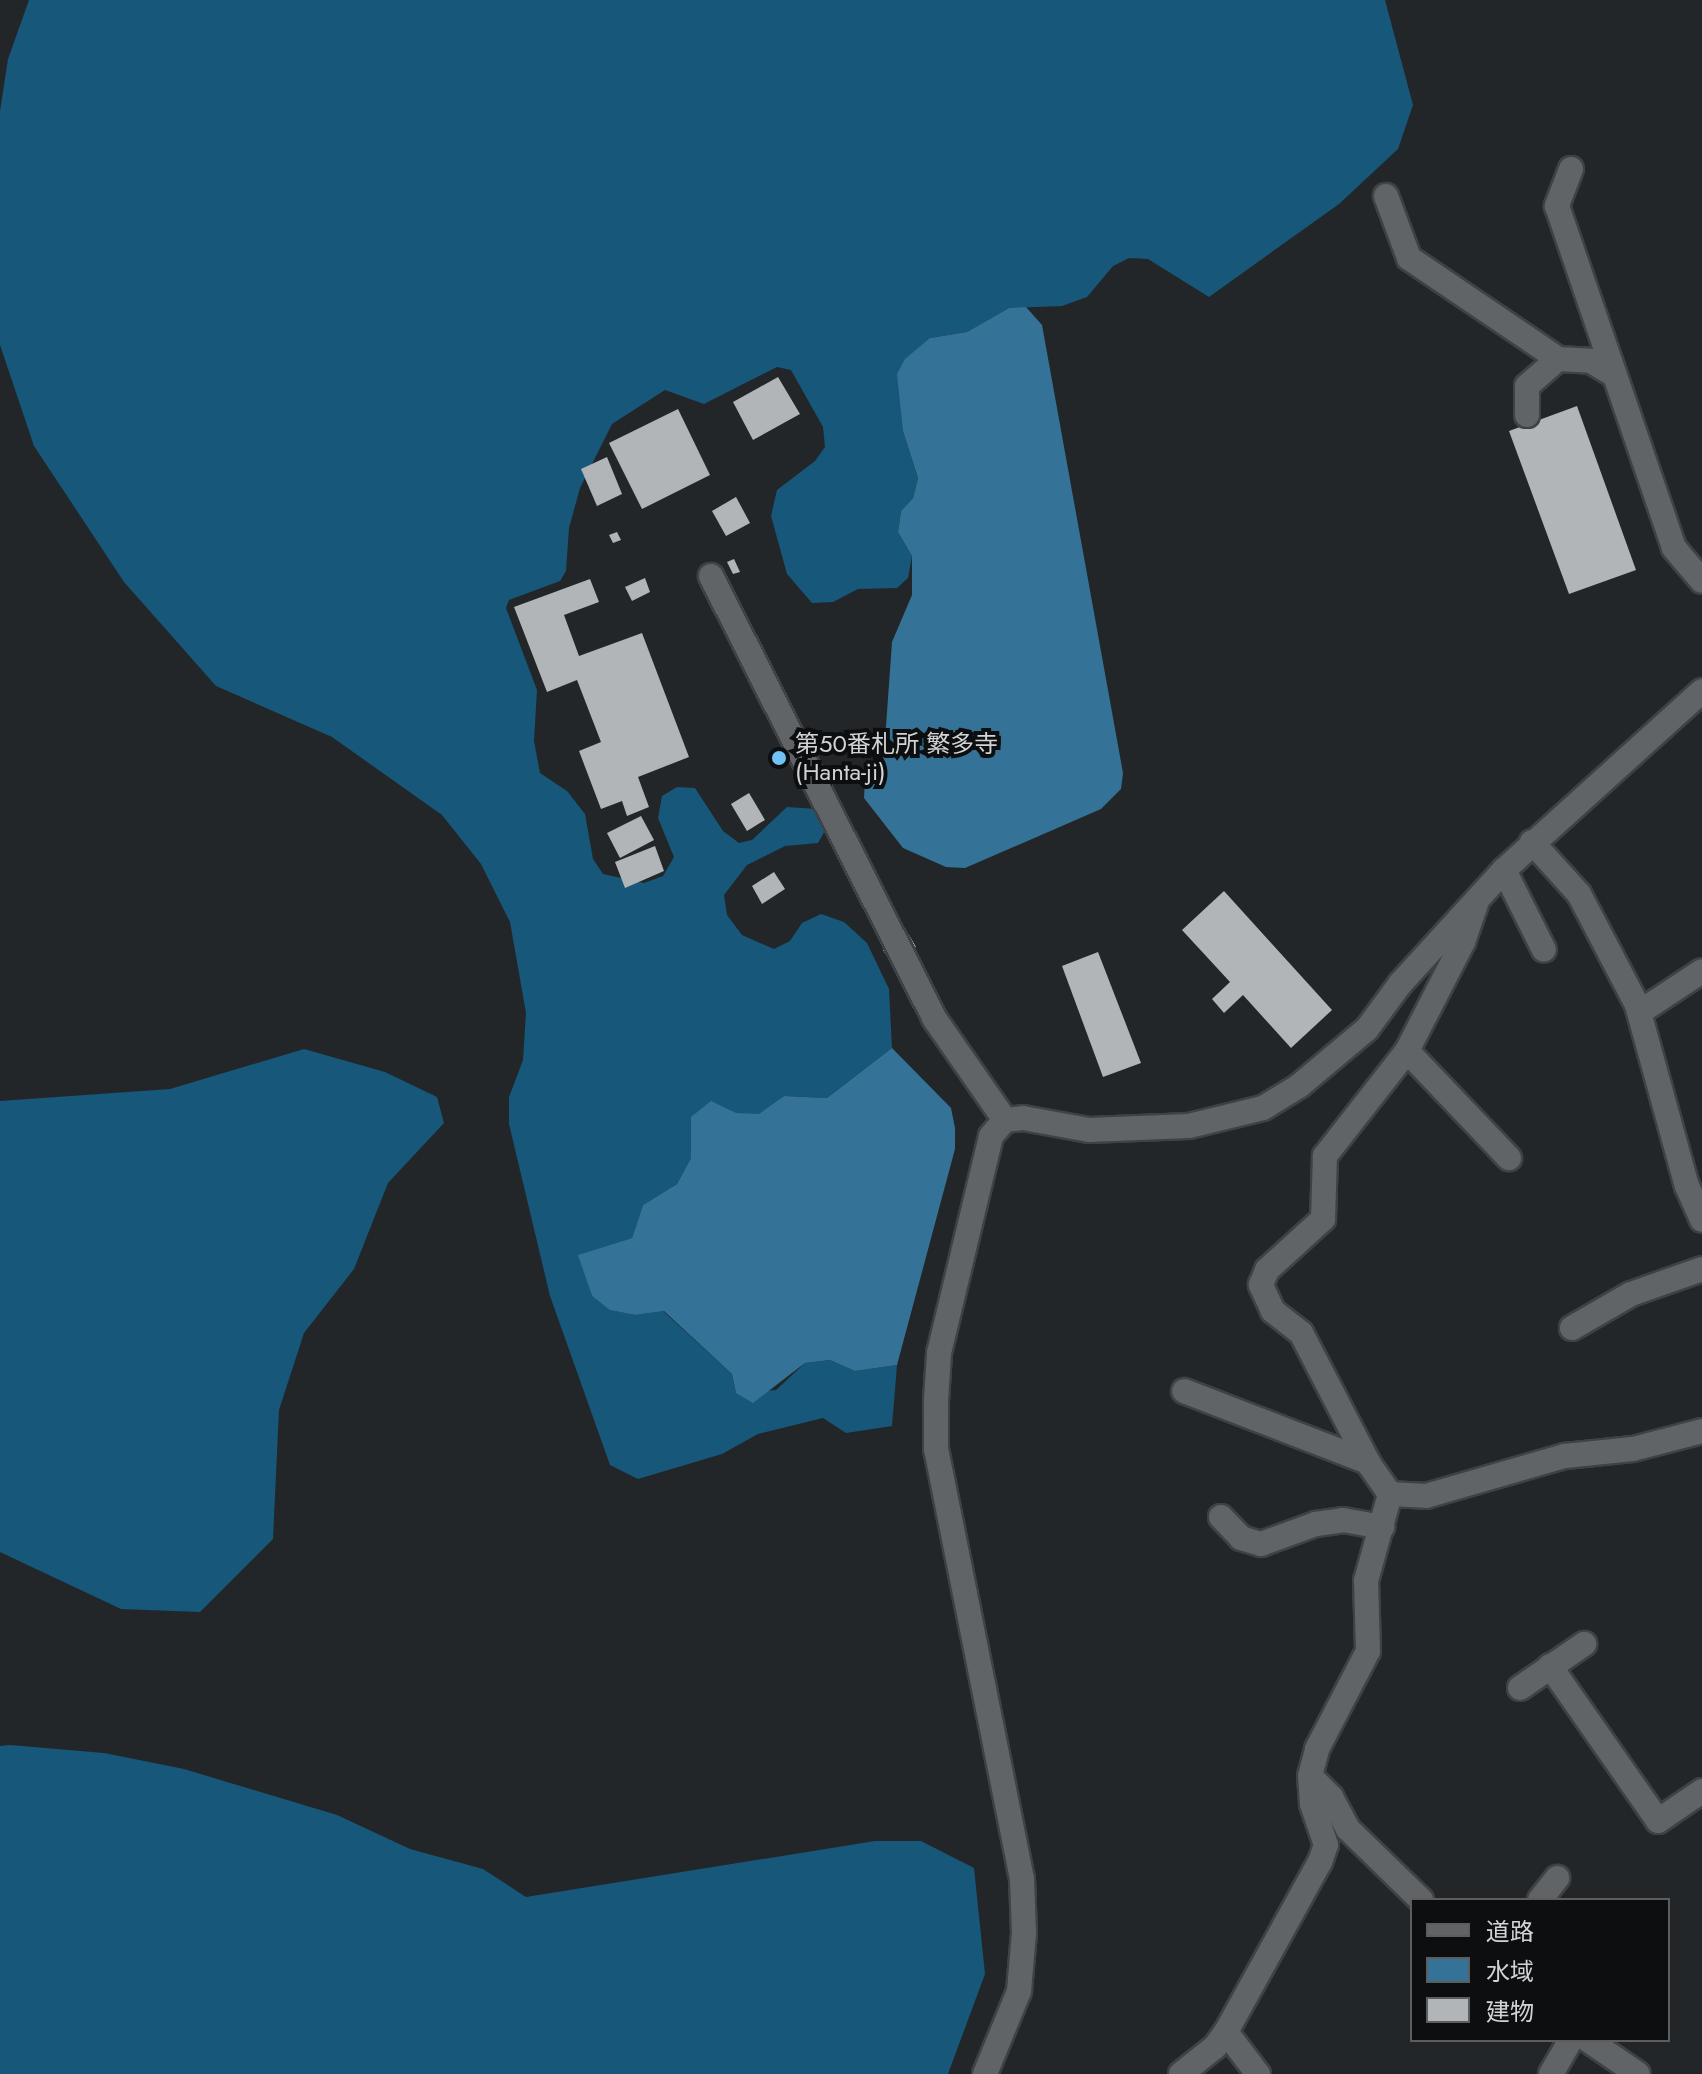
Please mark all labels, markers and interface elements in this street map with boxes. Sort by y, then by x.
place label: 第50番札所 繁多寺 (Hanta-ji) [795,730,998,786]
marker: 第50番札所 繁多寺 (Hanta-ji) [770,749,788,767]
legend [1410,1898,1670,2042]
text: 道路 [1486,1914,1534,1949]
text: 水域 [1486,1954,1534,1989]
text: 建物 [1486,1994,1534,2029]

